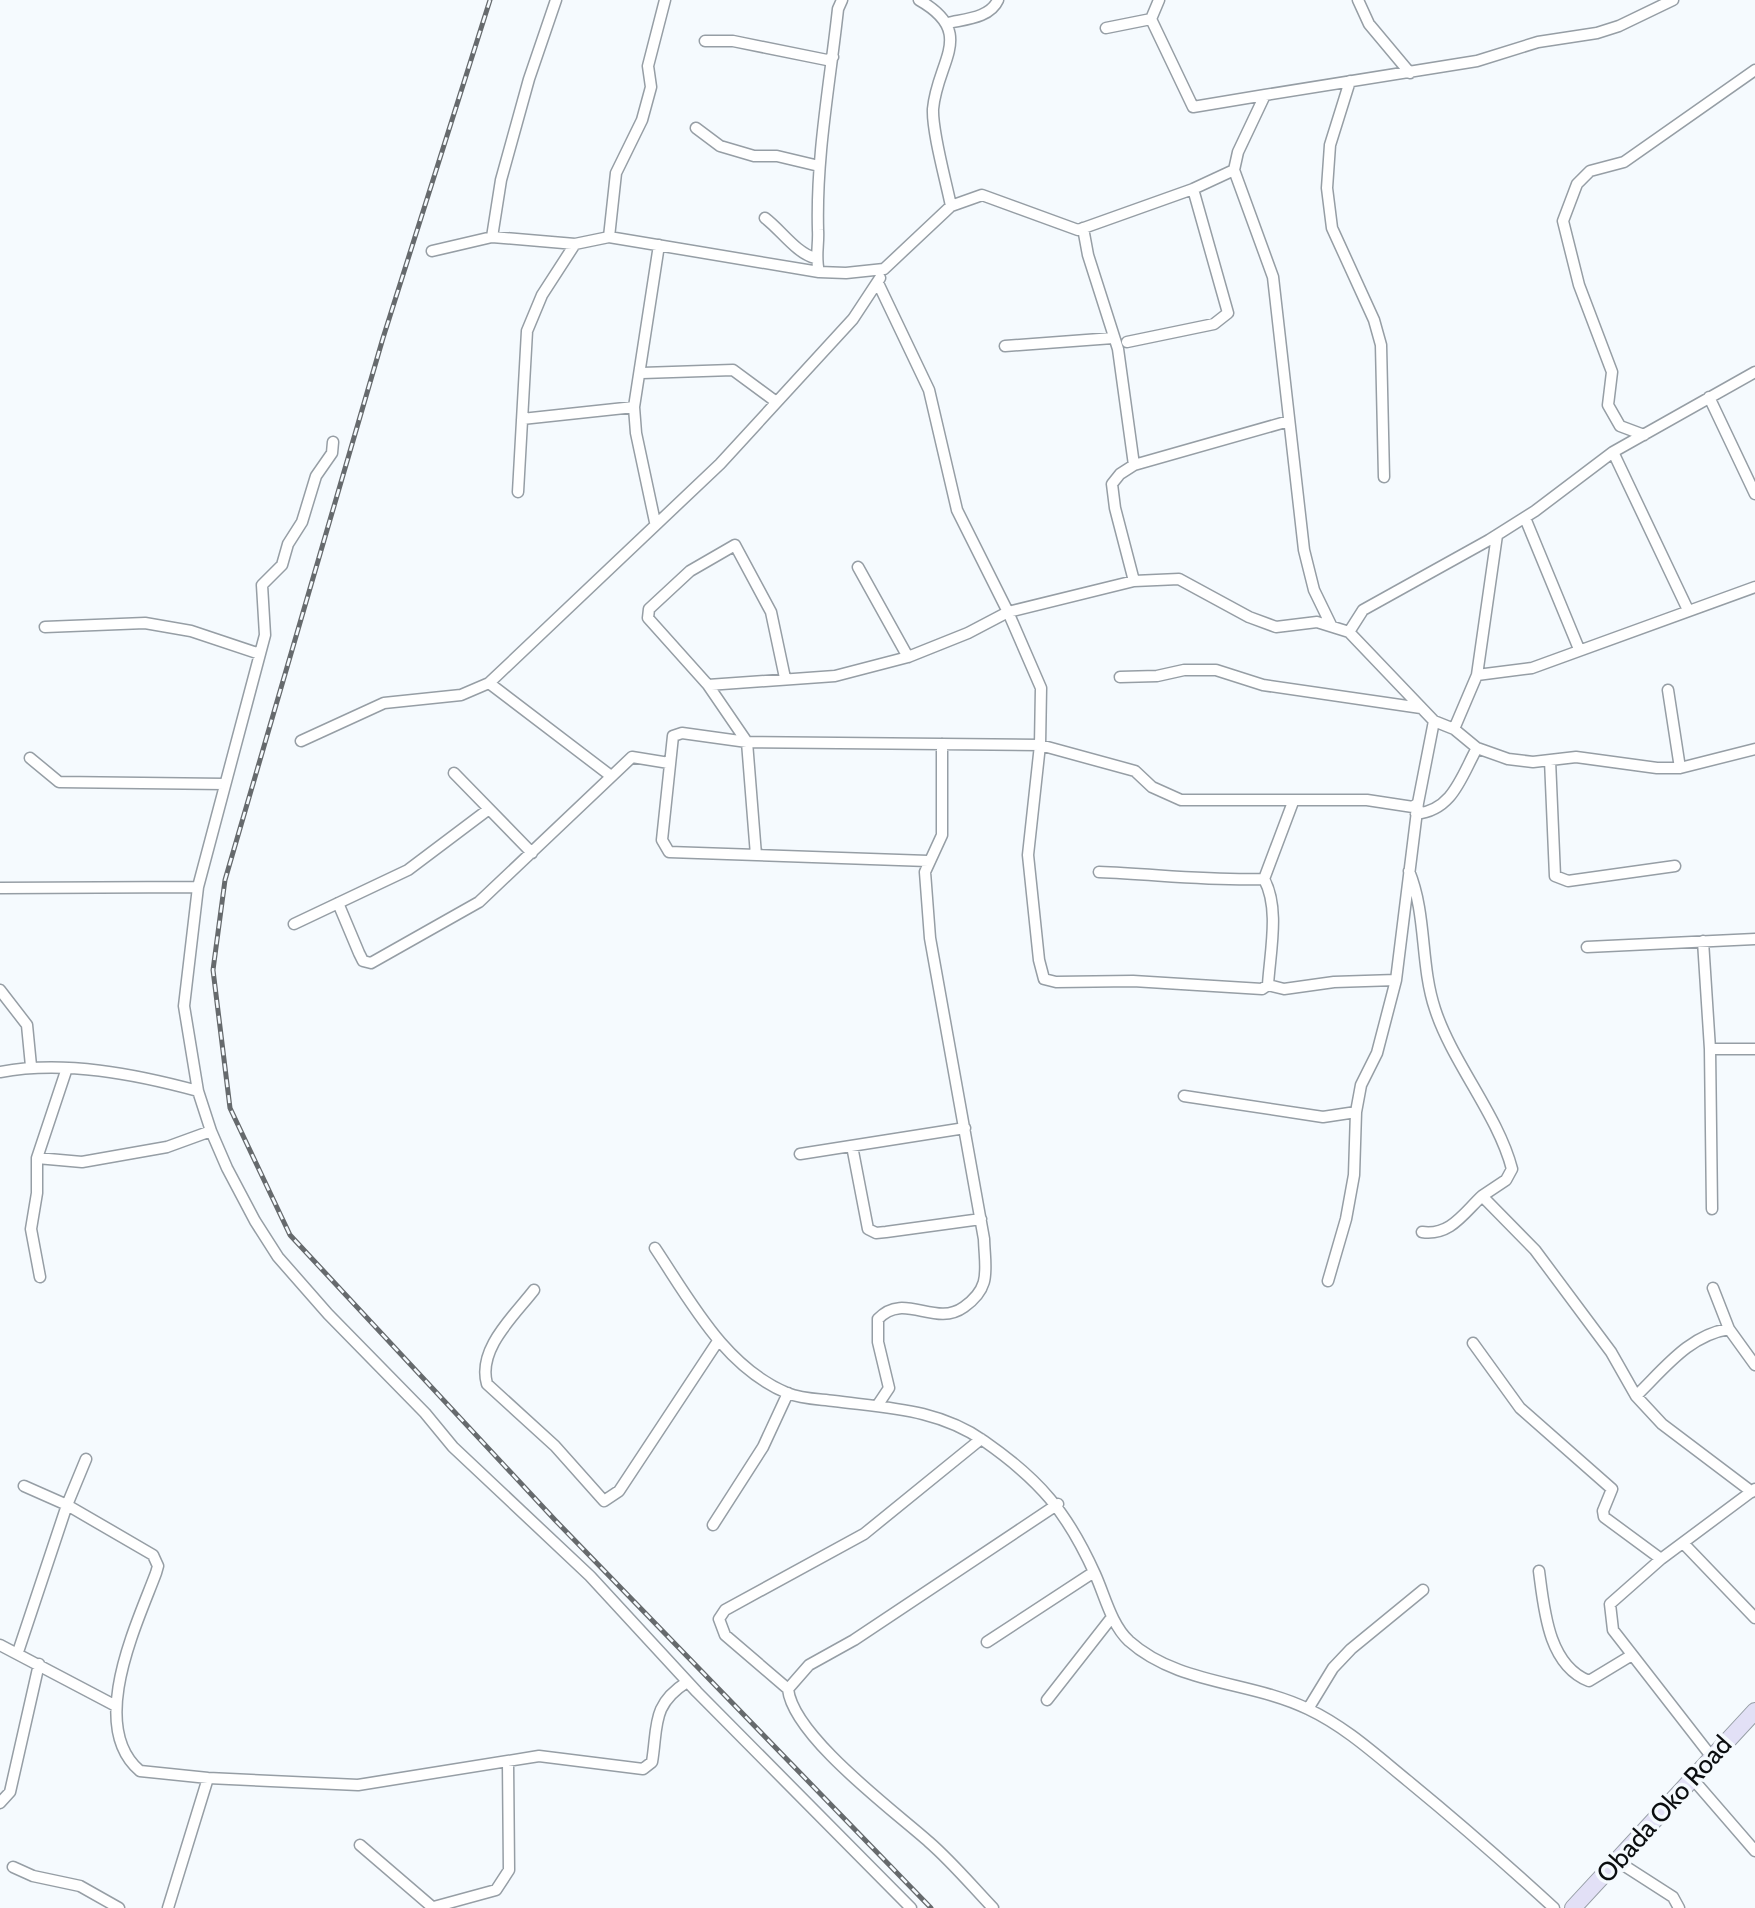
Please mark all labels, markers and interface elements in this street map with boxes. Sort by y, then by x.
street label: Obada Oko Road [1590,1729,1738,1889]

